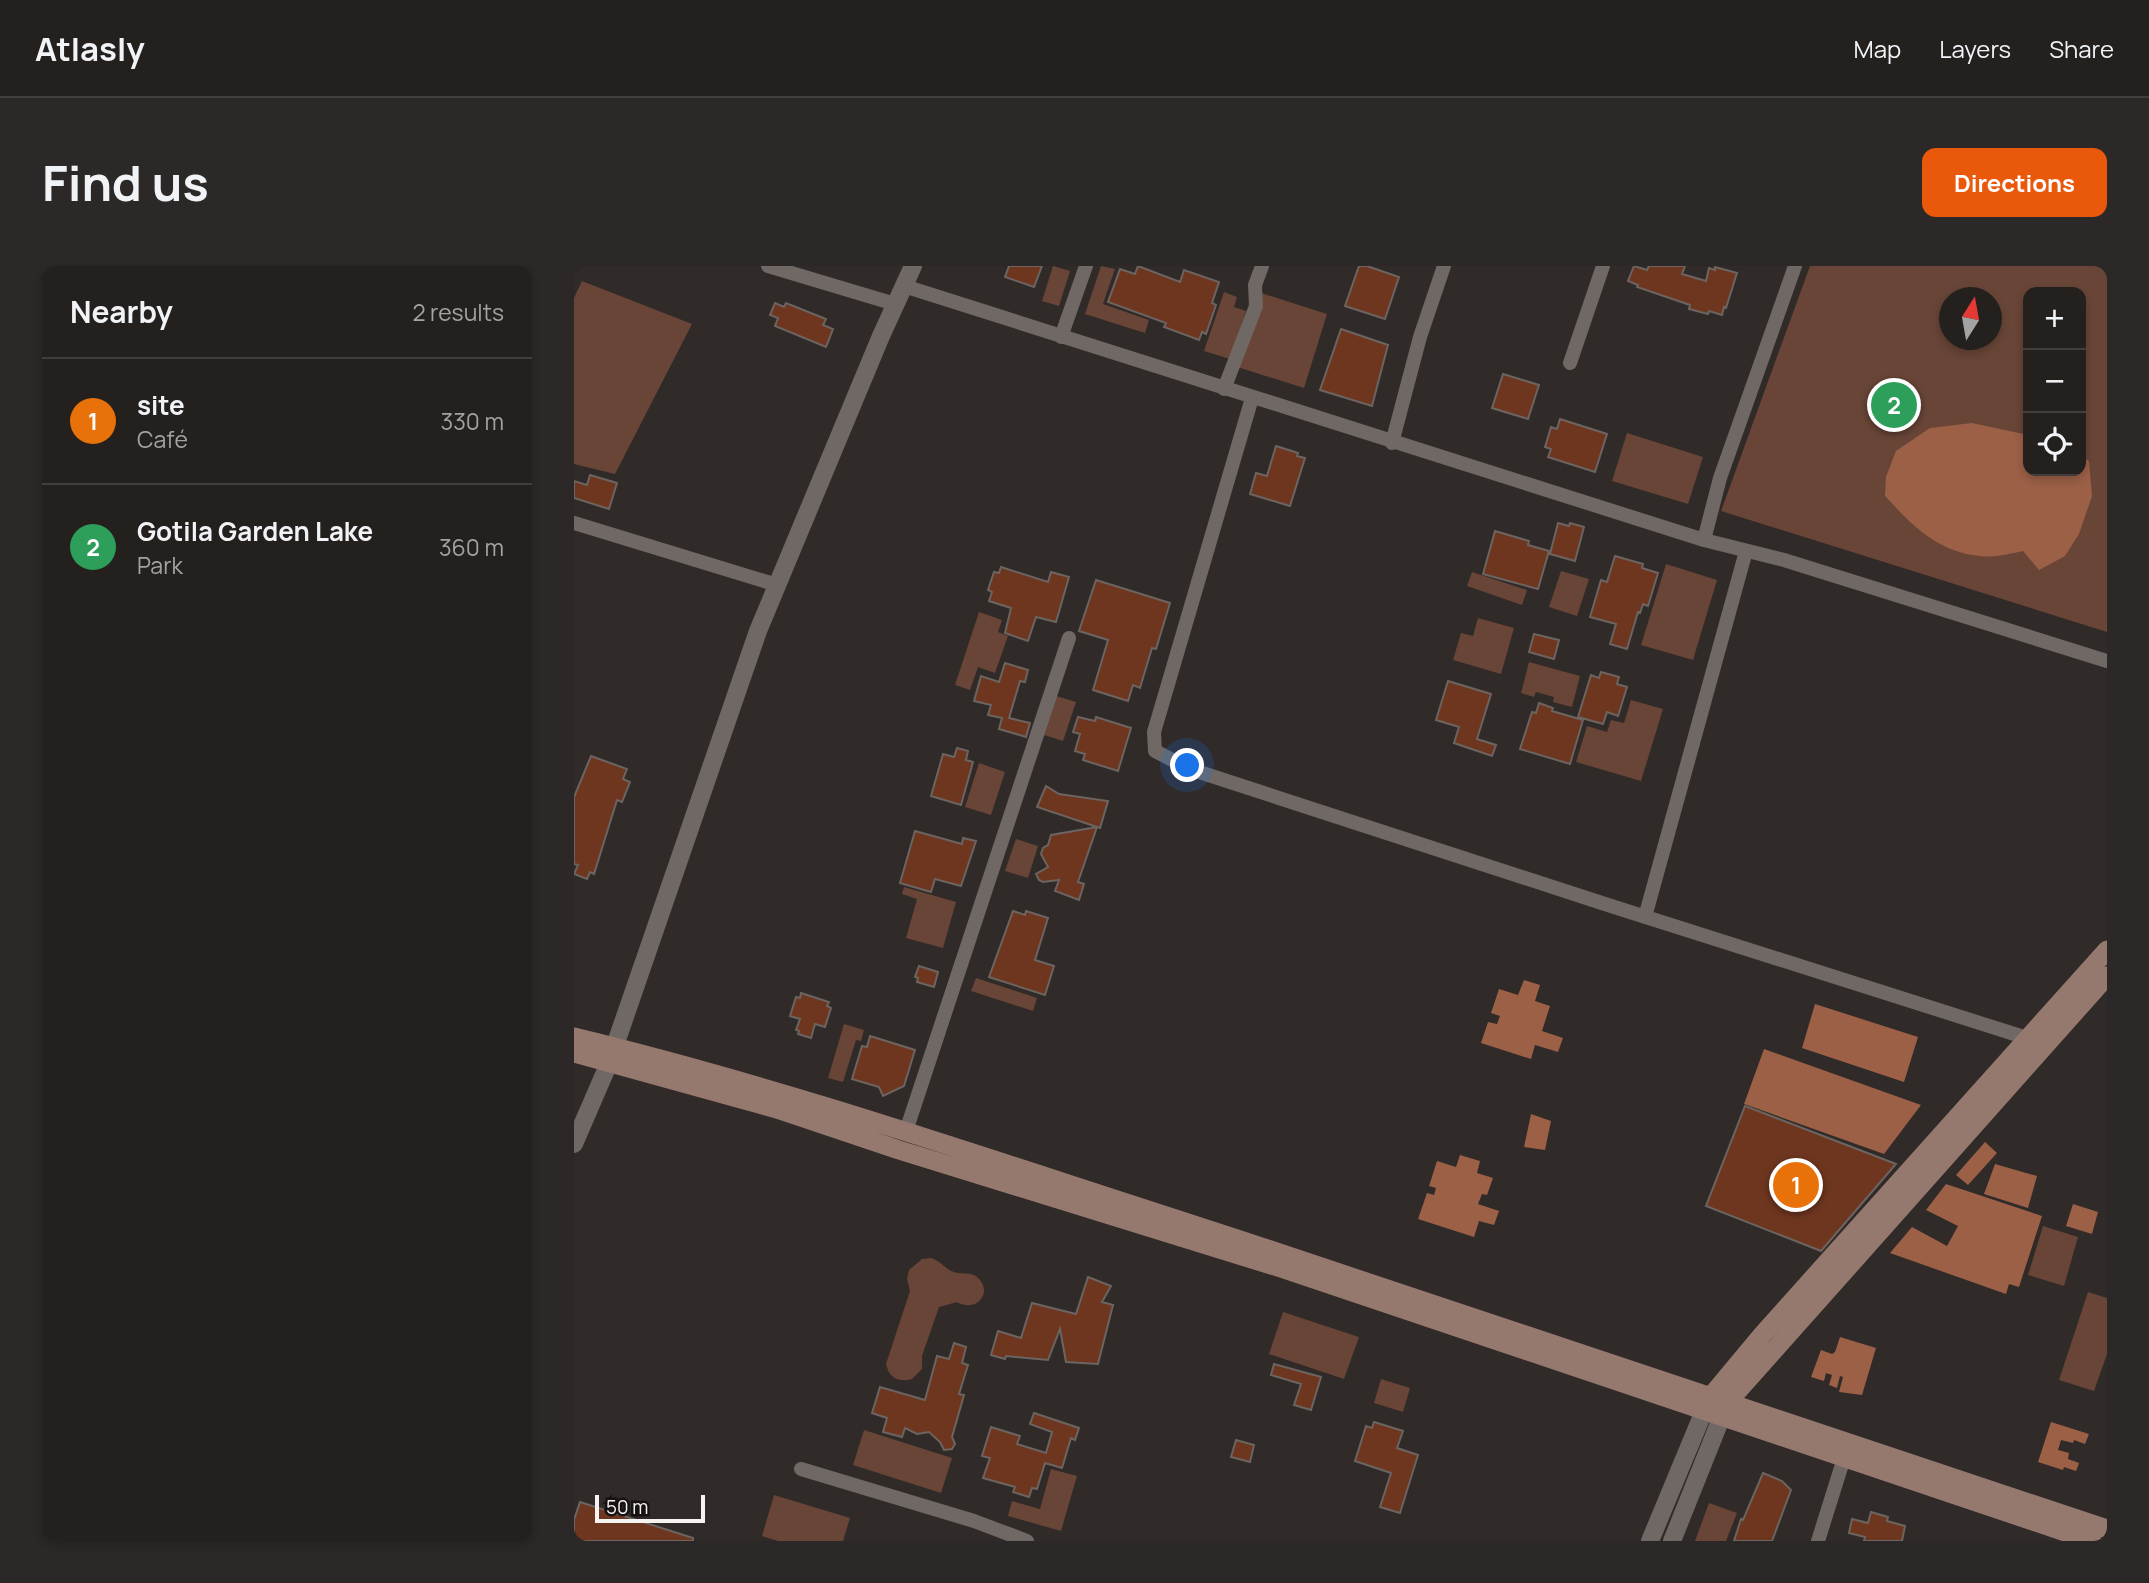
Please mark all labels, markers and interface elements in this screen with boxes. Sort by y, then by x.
text: Atlasly [35,26,145,71]
text: Map [1854,32,1901,65]
text: Layers [1939,32,2011,65]
text: Share [2049,32,2114,65]
button: Directions [1922,148,2107,217]
text: Find us [42,149,209,216]
north arrow [1939,287,2002,350]
map controls [2023,287,2086,476]
button: + [2023,287,2086,350]
text: Nearby [70,291,173,332]
text: 2 results [412,296,504,328]
button: − [2023,350,2086,413]
pin: 2 [1871,379,1917,431]
text: site [137,387,185,423]
text: 1 [88,405,98,437]
text: 330 m [440,405,504,437]
button: locate [2023,413,2086,476]
text: Café [137,423,188,455]
text: Gotila Garden Lake [137,513,373,549]
text: 2 [86,531,100,563]
text: 360 m [439,531,504,563]
text: Park [137,549,183,581]
your location [1170,748,1204,782]
pin: 1 [1773,1159,1819,1211]
scale bar [595,1492,705,1524]
text: 50 m [606,1494,648,1520]

